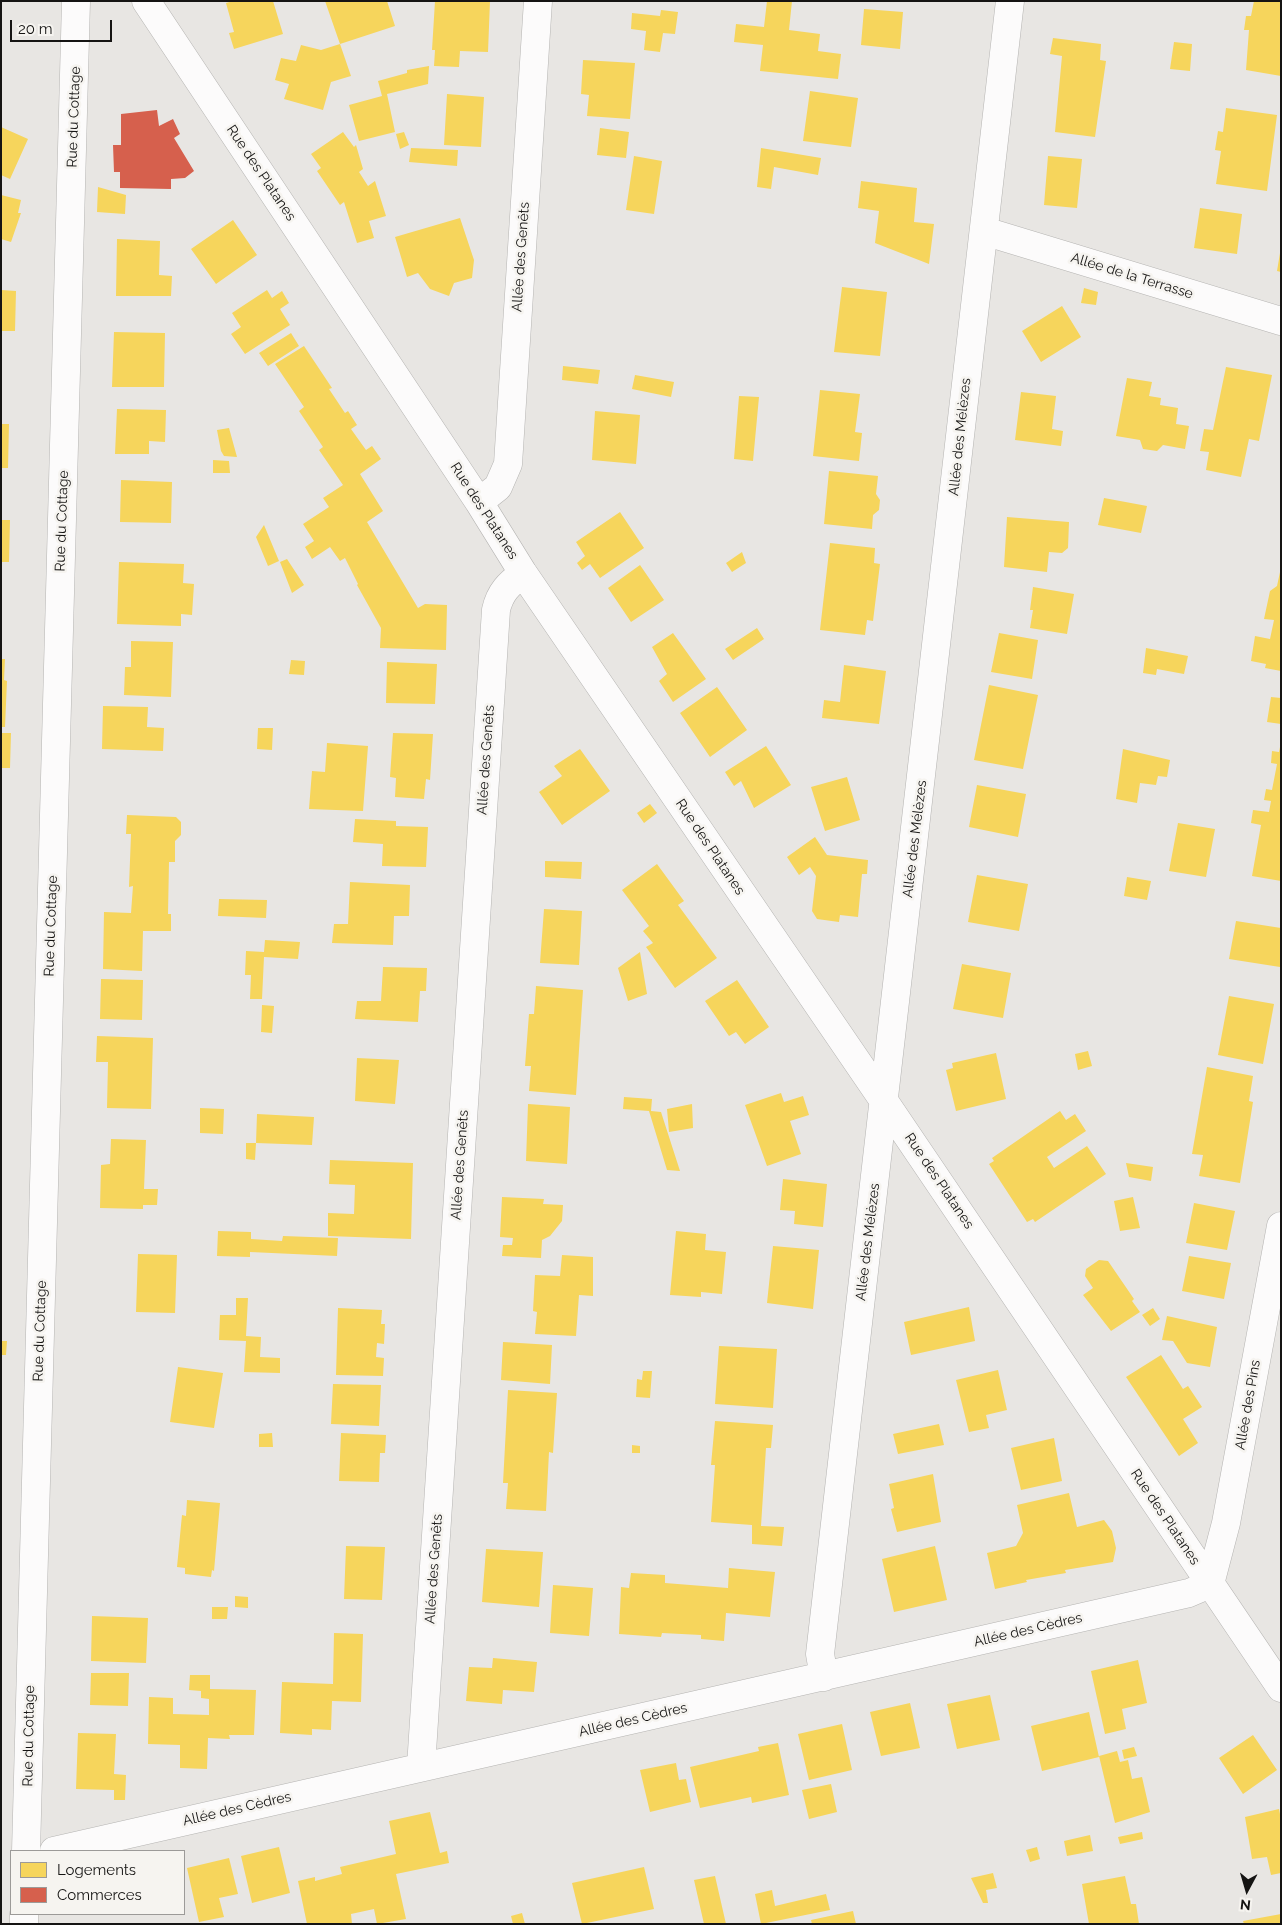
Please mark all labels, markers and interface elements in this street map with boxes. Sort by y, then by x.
scale bar [12,10,115,42]
text: 20 m [18,20,53,38]
street label: Rue du Cottage [64,66,84,168]
street label: Rue des Platanes [223,122,299,224]
street label: Allée des Genêts [509,201,533,313]
street label: Allée de la Terrasse [1069,249,1195,303]
street label: Allée des Mélèzes [945,377,975,497]
street label: Rue des Platanes [446,459,522,563]
street label: Rue du Cottage [52,470,72,572]
street label: Allée des Genêts [474,704,498,816]
street label: Allée des Mélèzes [899,779,931,899]
street label: Rue des Platanes [672,796,748,898]
street label: Rue du Cottage [41,875,61,977]
street label: Allée des Genêts [448,1109,472,1221]
street label: Rue des Platanes [901,1130,977,1232]
street label: Allée des Mélèzes [852,1182,884,1302]
street label: Rue du Cottage [30,1280,50,1382]
street label: Allée des Pins [1232,1359,1264,1451]
street label: Rue des Platanes [1127,1466,1203,1568]
street label: Allée des Genêts [422,1513,446,1625]
street label: Allée des Cèdres [972,1609,1084,1651]
street label: Rue du Cottage [20,1685,38,1787]
street label: Allée des Cèdres [577,1699,689,1741]
street label: Allée des Cèdres [181,1788,293,1830]
legend [10,1850,185,1915]
text: Logements [57,1861,136,1879]
north arrow [1222,1865,1272,1915]
text: Commerces [57,1886,142,1904]
text: N [1239,1896,1252,1913]

